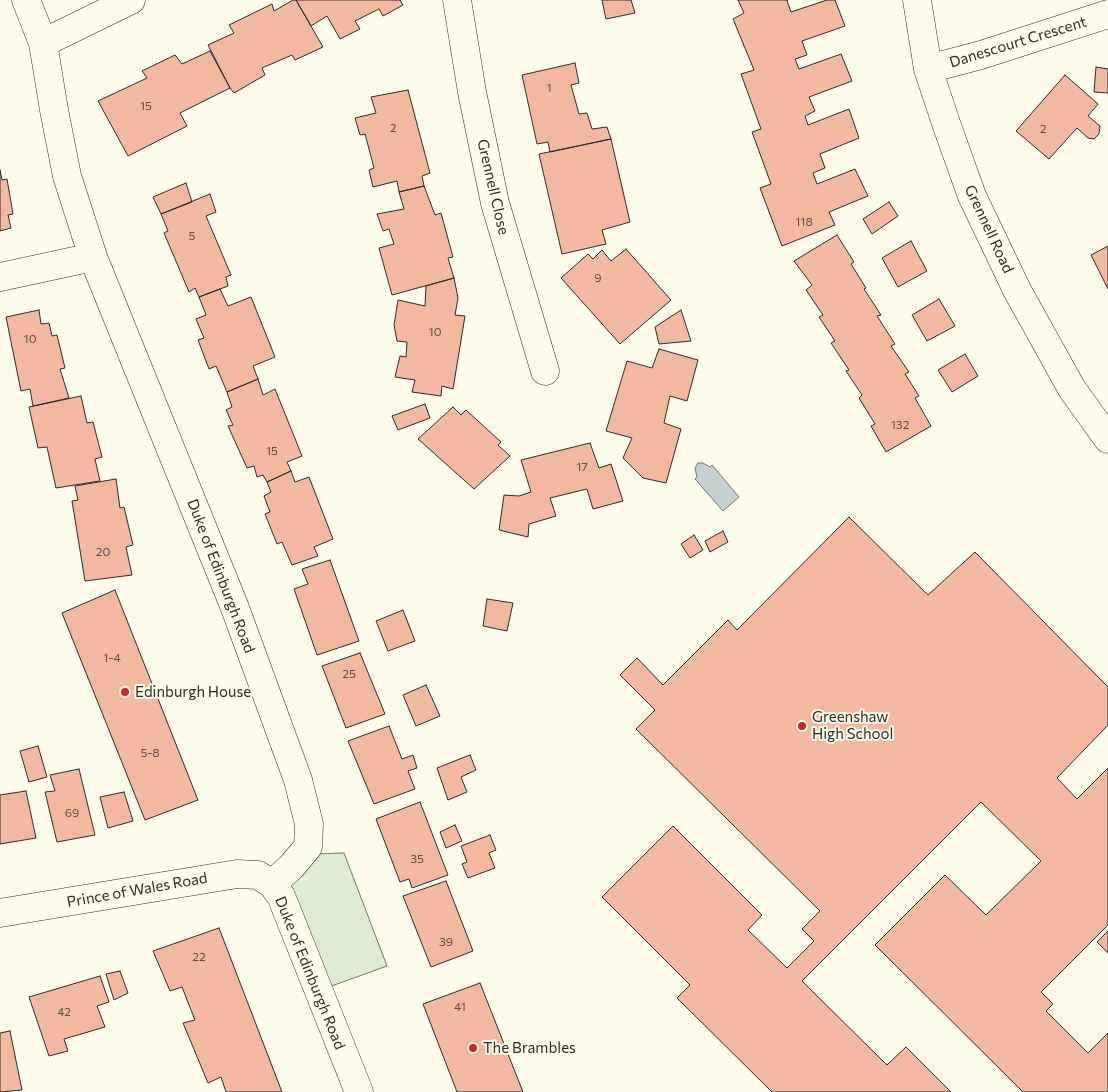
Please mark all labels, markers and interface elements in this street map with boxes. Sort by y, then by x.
street label: Danescourt Crescent [947,13,1089,71]
house number: 1 [546,81,552,95]
house number: 15 [140,99,152,113]
house number: 2 [390,121,396,135]
house number: 2 [1040,122,1046,136]
street label: Grennell Close [473,137,513,237]
street label: Grennell Road [961,182,1017,276]
house number: 118 [795,215,813,229]
house number: 5 [189,229,195,243]
house number: 9 [594,271,602,285]
house number: 10 [429,325,441,339]
house number: 10 [24,332,36,346]
house number: 132 [891,418,909,432]
house number: 15 [266,444,278,458]
house number: 17 [576,460,588,474]
street label: Duke of Edinburgh Road [183,496,259,656]
house number: 20 [96,545,110,559]
house number: 1-4 [103,651,121,665]
house number: 25 [342,667,356,681]
place label: Edinburgh House [135,683,251,701]
marker: Edinburgh House [119,686,131,698]
place label: Greenshaw High School [812,708,893,743]
marker: Greenshaw High School [796,720,808,732]
house number: 5-8 [140,746,160,760]
house number: 69 [65,806,79,820]
house number: 35 [410,852,424,866]
street label: Prince of Wales Road [65,869,209,911]
street label: Duke of Edinburgh Road [271,894,349,1052]
house number: 39 [439,935,453,949]
house number: 22 [192,950,206,964]
house number: 41 [454,1000,466,1014]
house number: 42 [57,1005,71,1019]
place label: The Brambles [483,1039,576,1057]
marker: The Brambles [467,1042,479,1054]

